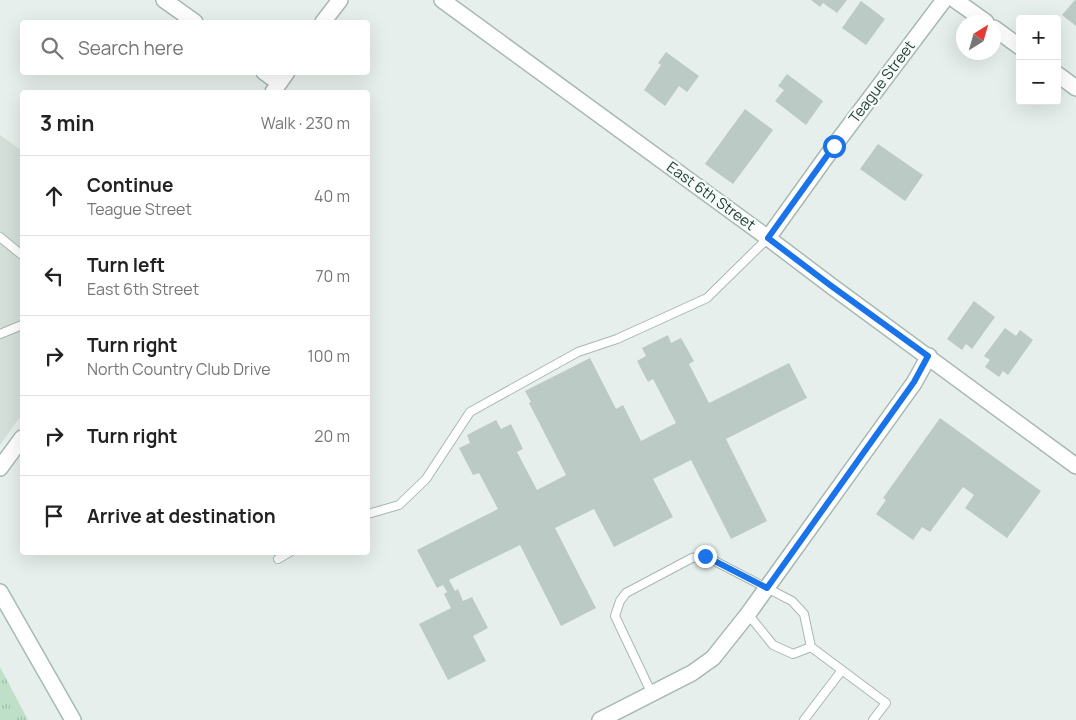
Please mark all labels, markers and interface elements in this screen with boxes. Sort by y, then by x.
north arrow [956,15,1001,60]
map controls [1016,15,1061,105]
button: + [1016,15,1061,60]
search box [20,20,370,75]
icon: search [38,34,66,62]
text: Search here [78,35,184,61]
street label: Teague Street [844,36,920,127]
button: − [1016,60,1061,105]
text: 3 min [40,109,94,137]
text: Walk · 230 m [261,112,350,134]
route start [823,135,846,158]
street label: East 6th Street [663,156,760,235]
text: Continue [87,172,173,198]
icon: ahead [40,182,68,210]
text: 40 m [314,185,350,207]
text: Teague Street [87,198,192,220]
text: Turn left [87,252,165,278]
icon: left [40,262,68,290]
text: 70 m [315,265,350,287]
text: East 6th Street [87,278,199,300]
text: Turn right [87,332,177,358]
icon: right [40,342,68,370]
text: 100 m [307,345,350,367]
text: North Country Club Drive [87,358,271,380]
icon: right [40,422,68,450]
text: Turn right [87,423,177,449]
text: 20 m [314,425,350,447]
icon: arrive [40,502,68,530]
text: Arrive at destination [87,503,276,529]
route end [694,545,717,568]

